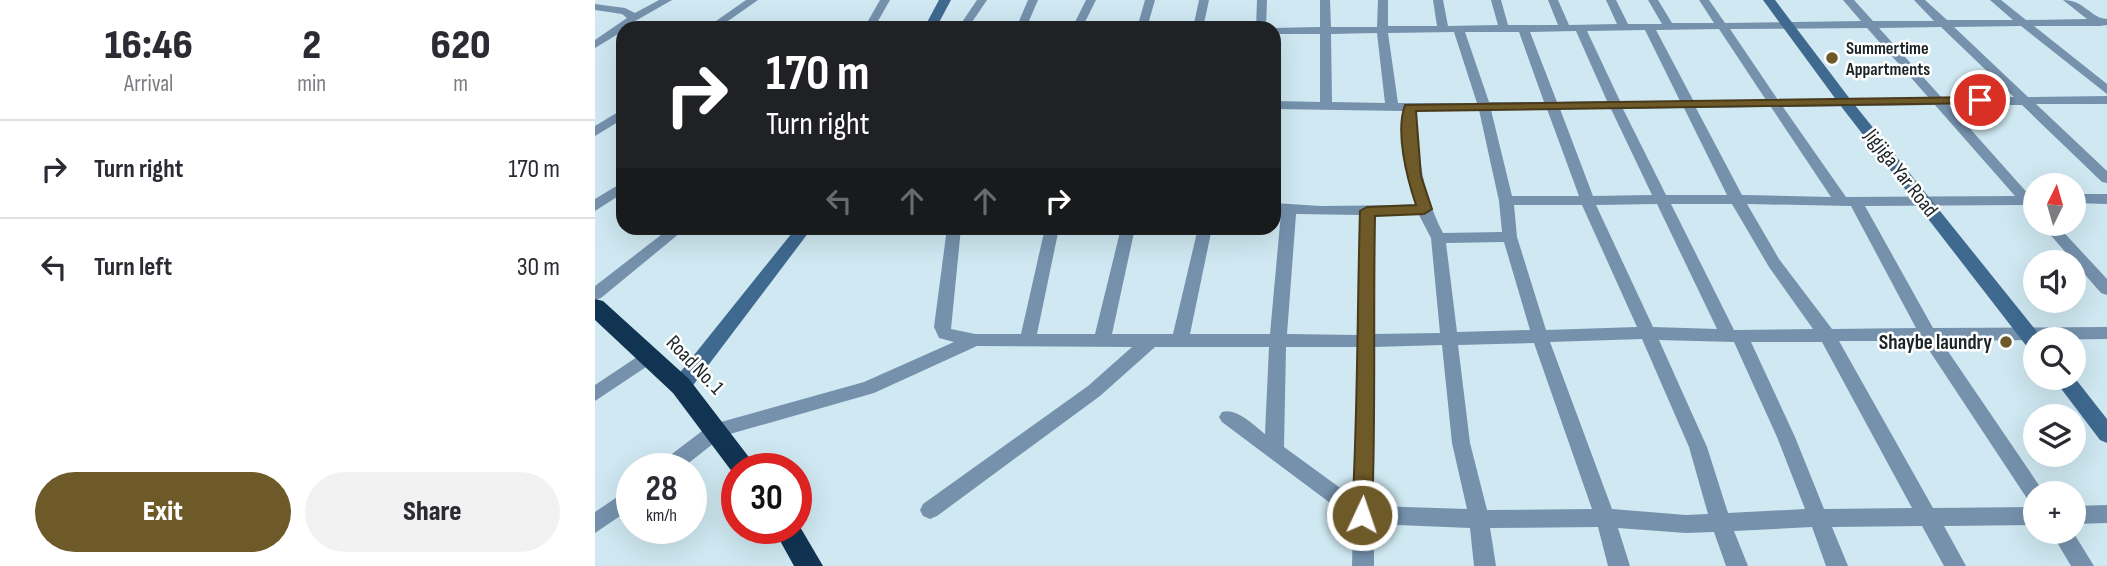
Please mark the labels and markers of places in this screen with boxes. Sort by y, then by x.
place label: Summertime Appartments [1845,38,1930,80]
marker: Summertime Appartments [1824,50,1840,66]
pin [1950,70,2010,130]
place label: Shaybe laundry [1879,330,1992,355]
marker: Shaybe laundry [1998,334,2014,350]

